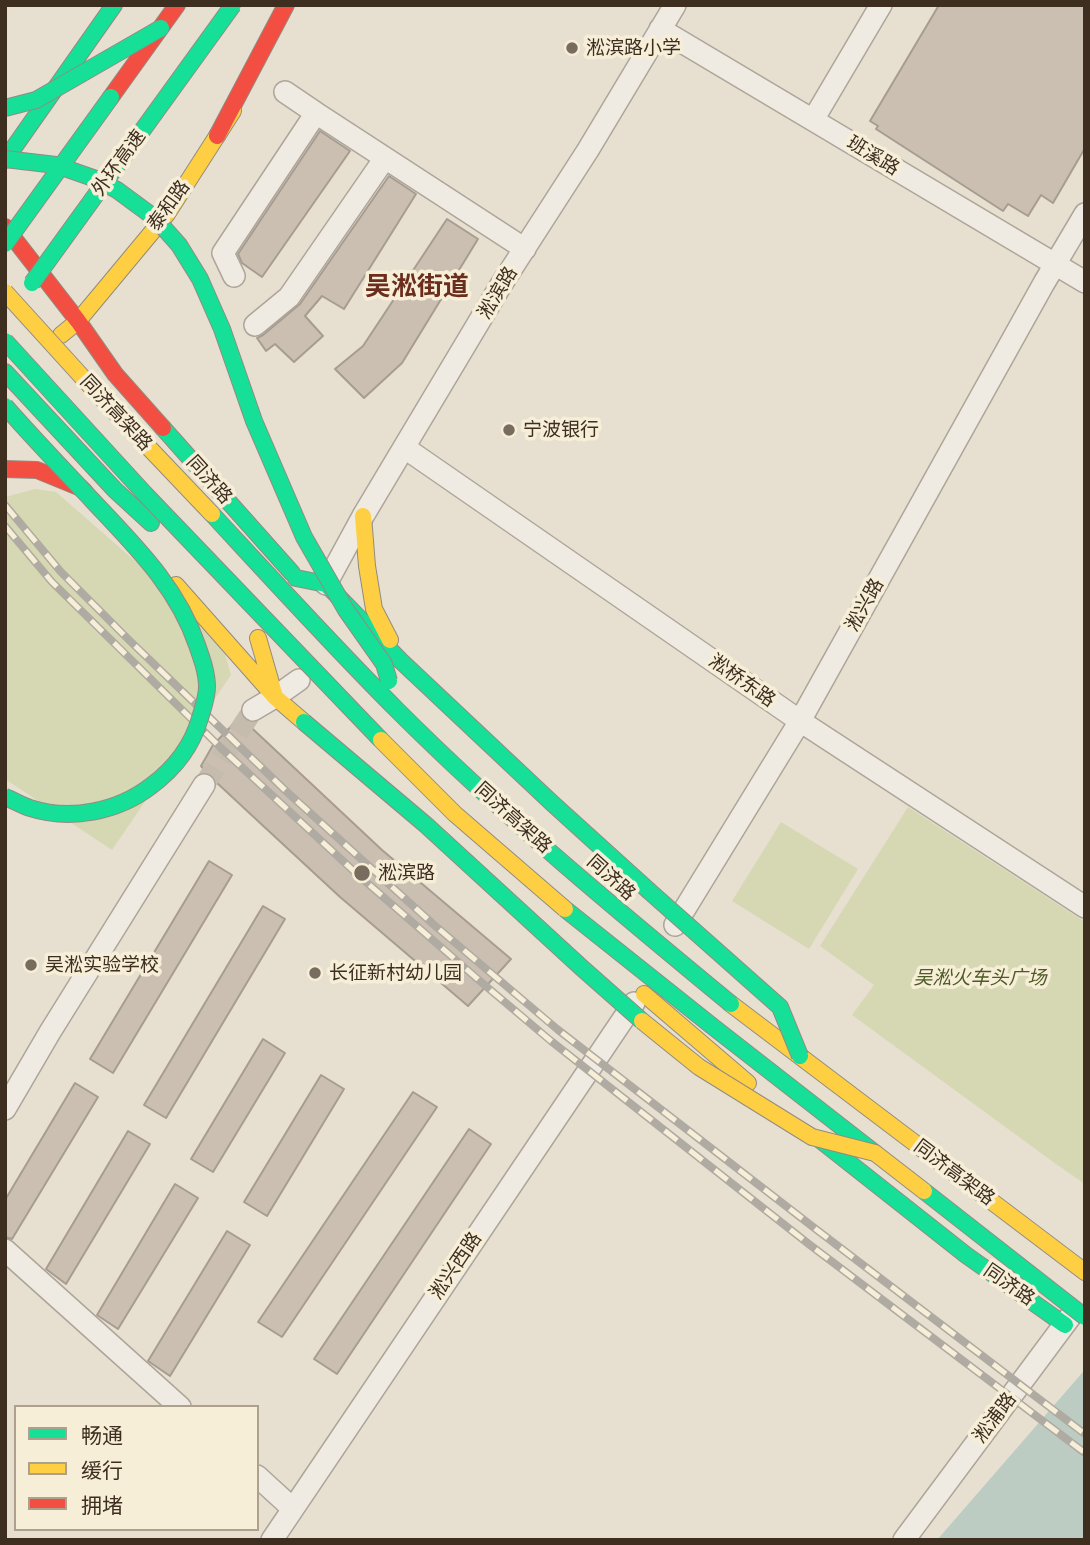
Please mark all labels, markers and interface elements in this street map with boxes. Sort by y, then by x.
place label: 淞滨路小学 [586,37,681,59]
marker: 淞滨路小学 [564,40,580,56]
street label: 外环高速 [87,126,151,200]
street label: 班溪路 [843,132,903,180]
street label: 泰和路 [143,176,195,236]
street label: 淞滨路 [474,263,522,323]
district label: 吴淞街道 [365,271,469,303]
street label: 同济高架路 [75,370,157,456]
place label: 宁波银行 [523,419,599,441]
marker: 宁波银行 [501,422,517,438]
street label: 同济路 [181,451,237,509]
street label: 淞兴路 [841,575,889,635]
street label: 淞桥东路 [704,650,780,712]
street label: 同济高架路 [470,778,556,858]
street label: 同济路 [582,850,640,906]
place label: 淞滨路 [378,862,435,884]
marker: 淞滨路 [352,863,372,883]
place label: 吴淞实验学校 [45,954,159,976]
marker: 吴淞实验学校 [23,957,39,973]
place label: 长征新村幼儿园 [329,962,462,984]
marker: 长征新村幼儿园 [307,965,323,981]
park label: 吴淞火车头广场 [914,967,1046,989]
street label: 同济高架路 [909,1135,999,1211]
street label: 淞兴西路 [425,1228,487,1304]
street label: 同济路 [979,1259,1039,1311]
street label: 淞浦路 [969,1388,1021,1448]
legend [14,1405,259,1531]
text: 畅通 [81,1418,123,1449]
text: 缓行 [81,1453,123,1484]
text: 拥堵 [81,1488,123,1519]

